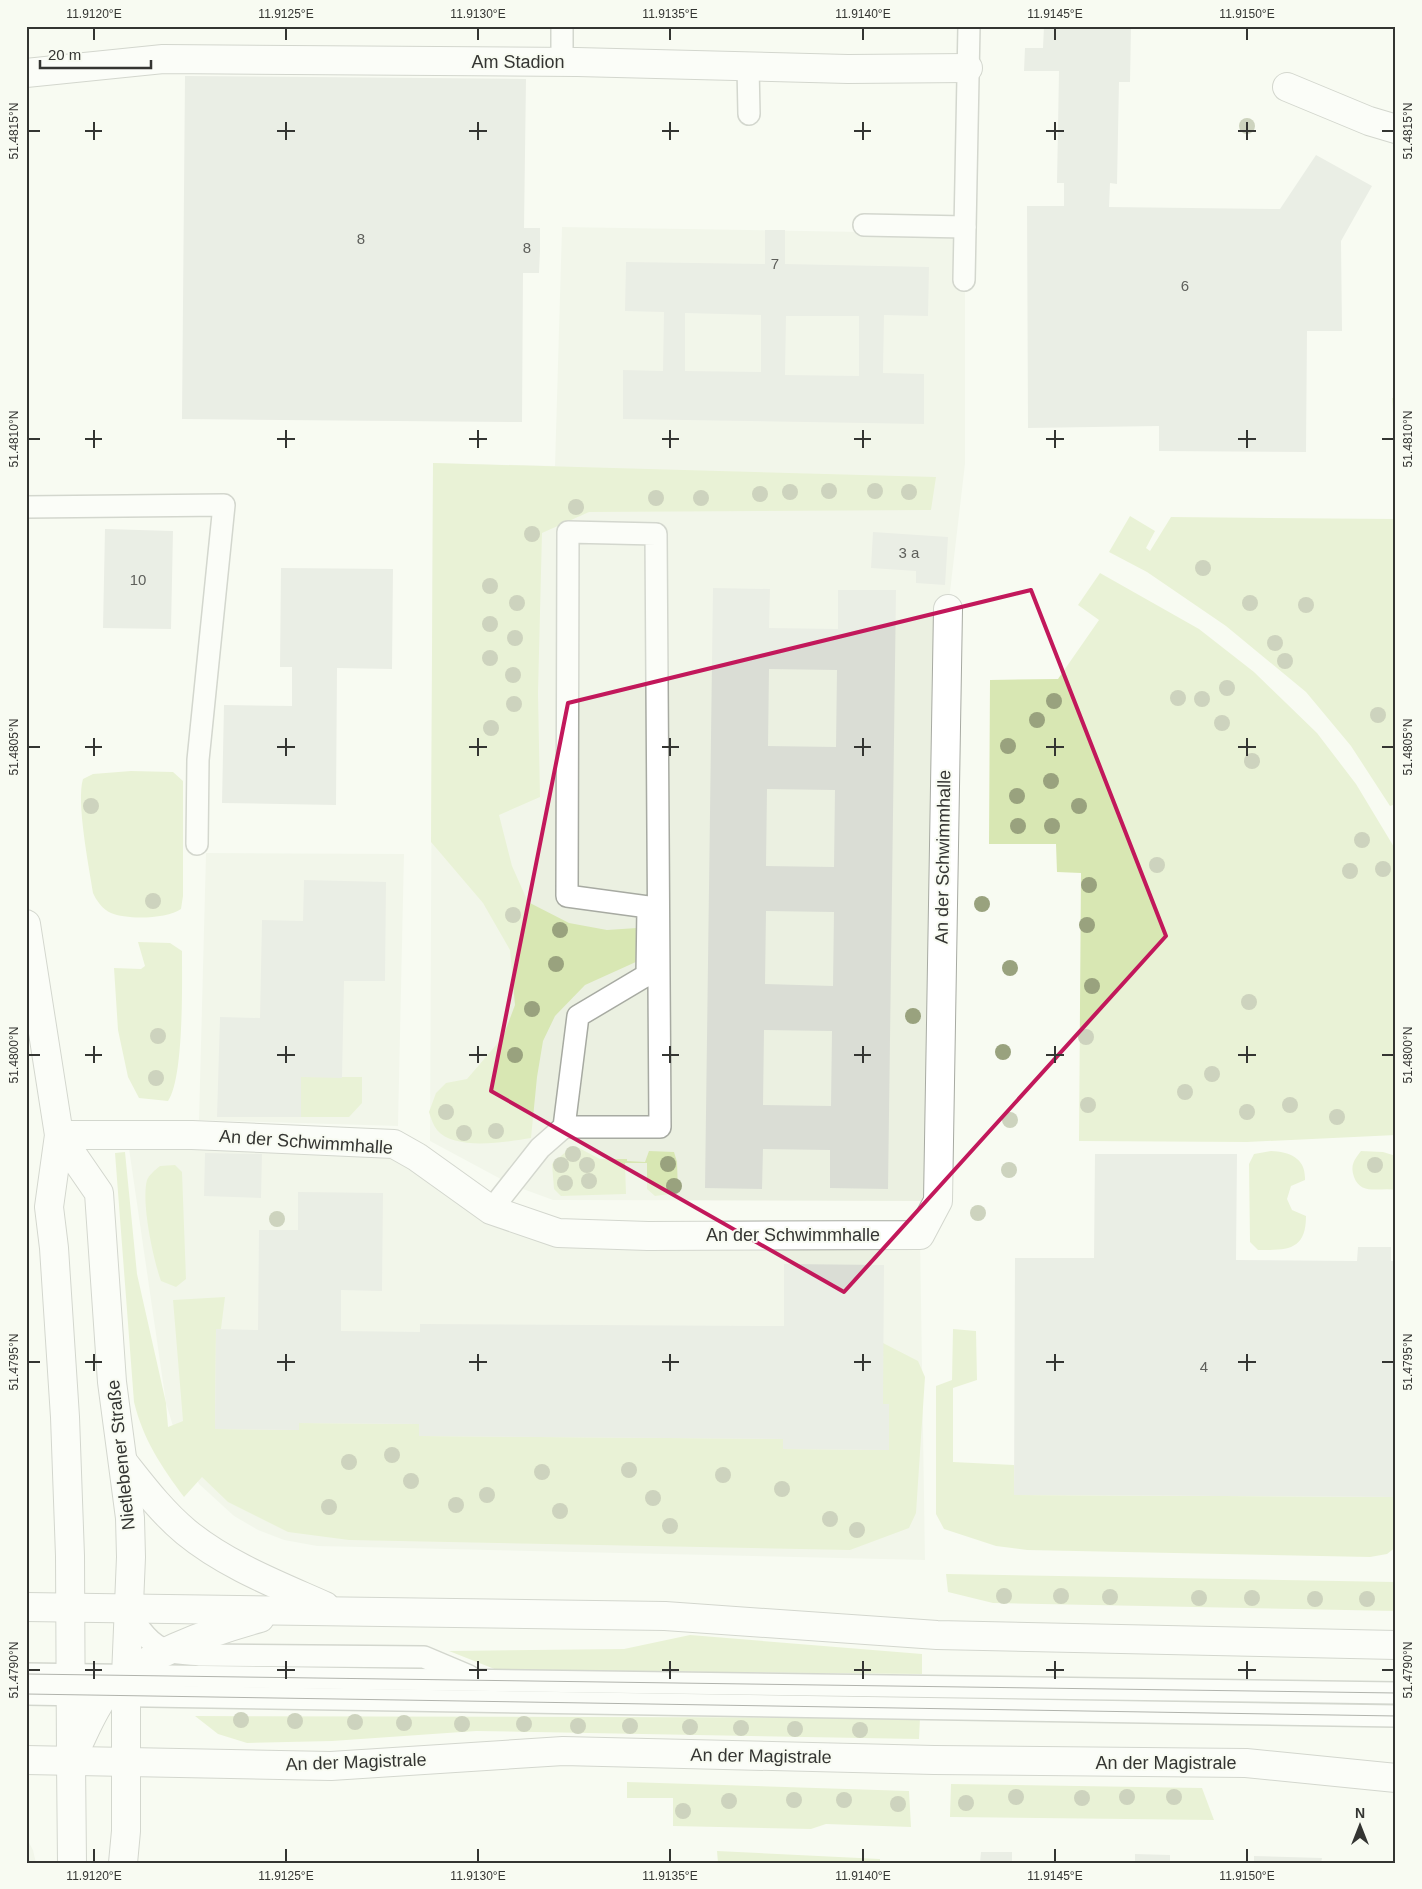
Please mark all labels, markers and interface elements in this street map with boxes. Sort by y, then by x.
text: 11.9120°E [66,7,122,21]
text: 11.9125°E [258,7,314,21]
text: 11.9130°E [450,7,506,21]
text: 11.9135°E [642,7,698,21]
text: 11.9140°E [835,7,891,21]
text: 11.9145°E [1027,7,1083,21]
text: 11.9150°E [1219,7,1275,21]
scale bar [40,38,151,70]
text: 20 m [48,46,81,63]
street label: Am Stadion [471,52,565,72]
text: 51.4815°N [7,103,21,159]
text: 51.4815°N [1401,103,1415,159]
house number: 8 [357,230,365,247]
house number: 8 [523,239,531,256]
house number: 7 [771,255,779,272]
house number: 6 [1181,277,1189,294]
text: 51.4810°N [7,411,21,467]
text: 51.4810°N [1401,411,1415,467]
house number: 3 a [899,544,920,561]
house number: 10 [130,571,146,588]
text: 51.4805°N [7,719,21,775]
text: 51.4805°N [1401,719,1415,775]
street label: An der Schwimmhalle [931,770,955,944]
text: 51.4800°N [7,1027,21,1083]
text: 51.4800°N [1401,1027,1415,1083]
street label: An der Schwimmhalle [218,1126,394,1158]
street label: An der Schwimmhalle [706,1225,880,1245]
text: 51.4795°N [7,1334,21,1390]
text: 51.4795°N [1401,1334,1415,1390]
house number: 4 [1200,1358,1208,1375]
street label: Nietlebener Straße [103,1379,139,1531]
text: 51.4790°N [7,1642,21,1698]
text: 51.4790°N [1401,1642,1415,1698]
street label: An der Magistrale [690,1745,832,1767]
street label: An der Magistrale [285,1750,427,1774]
street label: An der Magistrale [1095,1753,1237,1773]
north arrow [1334,1802,1384,1852]
text: N [1355,1805,1365,1821]
text: 11.9120°E [66,1869,122,1883]
text: 11.9125°E [258,1869,314,1883]
text: 11.9130°E [450,1869,506,1883]
text: 11.9135°E [642,1869,698,1883]
text: 11.9140°E [835,1869,891,1883]
text: 11.9145°E [1027,1869,1083,1883]
text: 11.9150°E [1219,1869,1275,1883]

